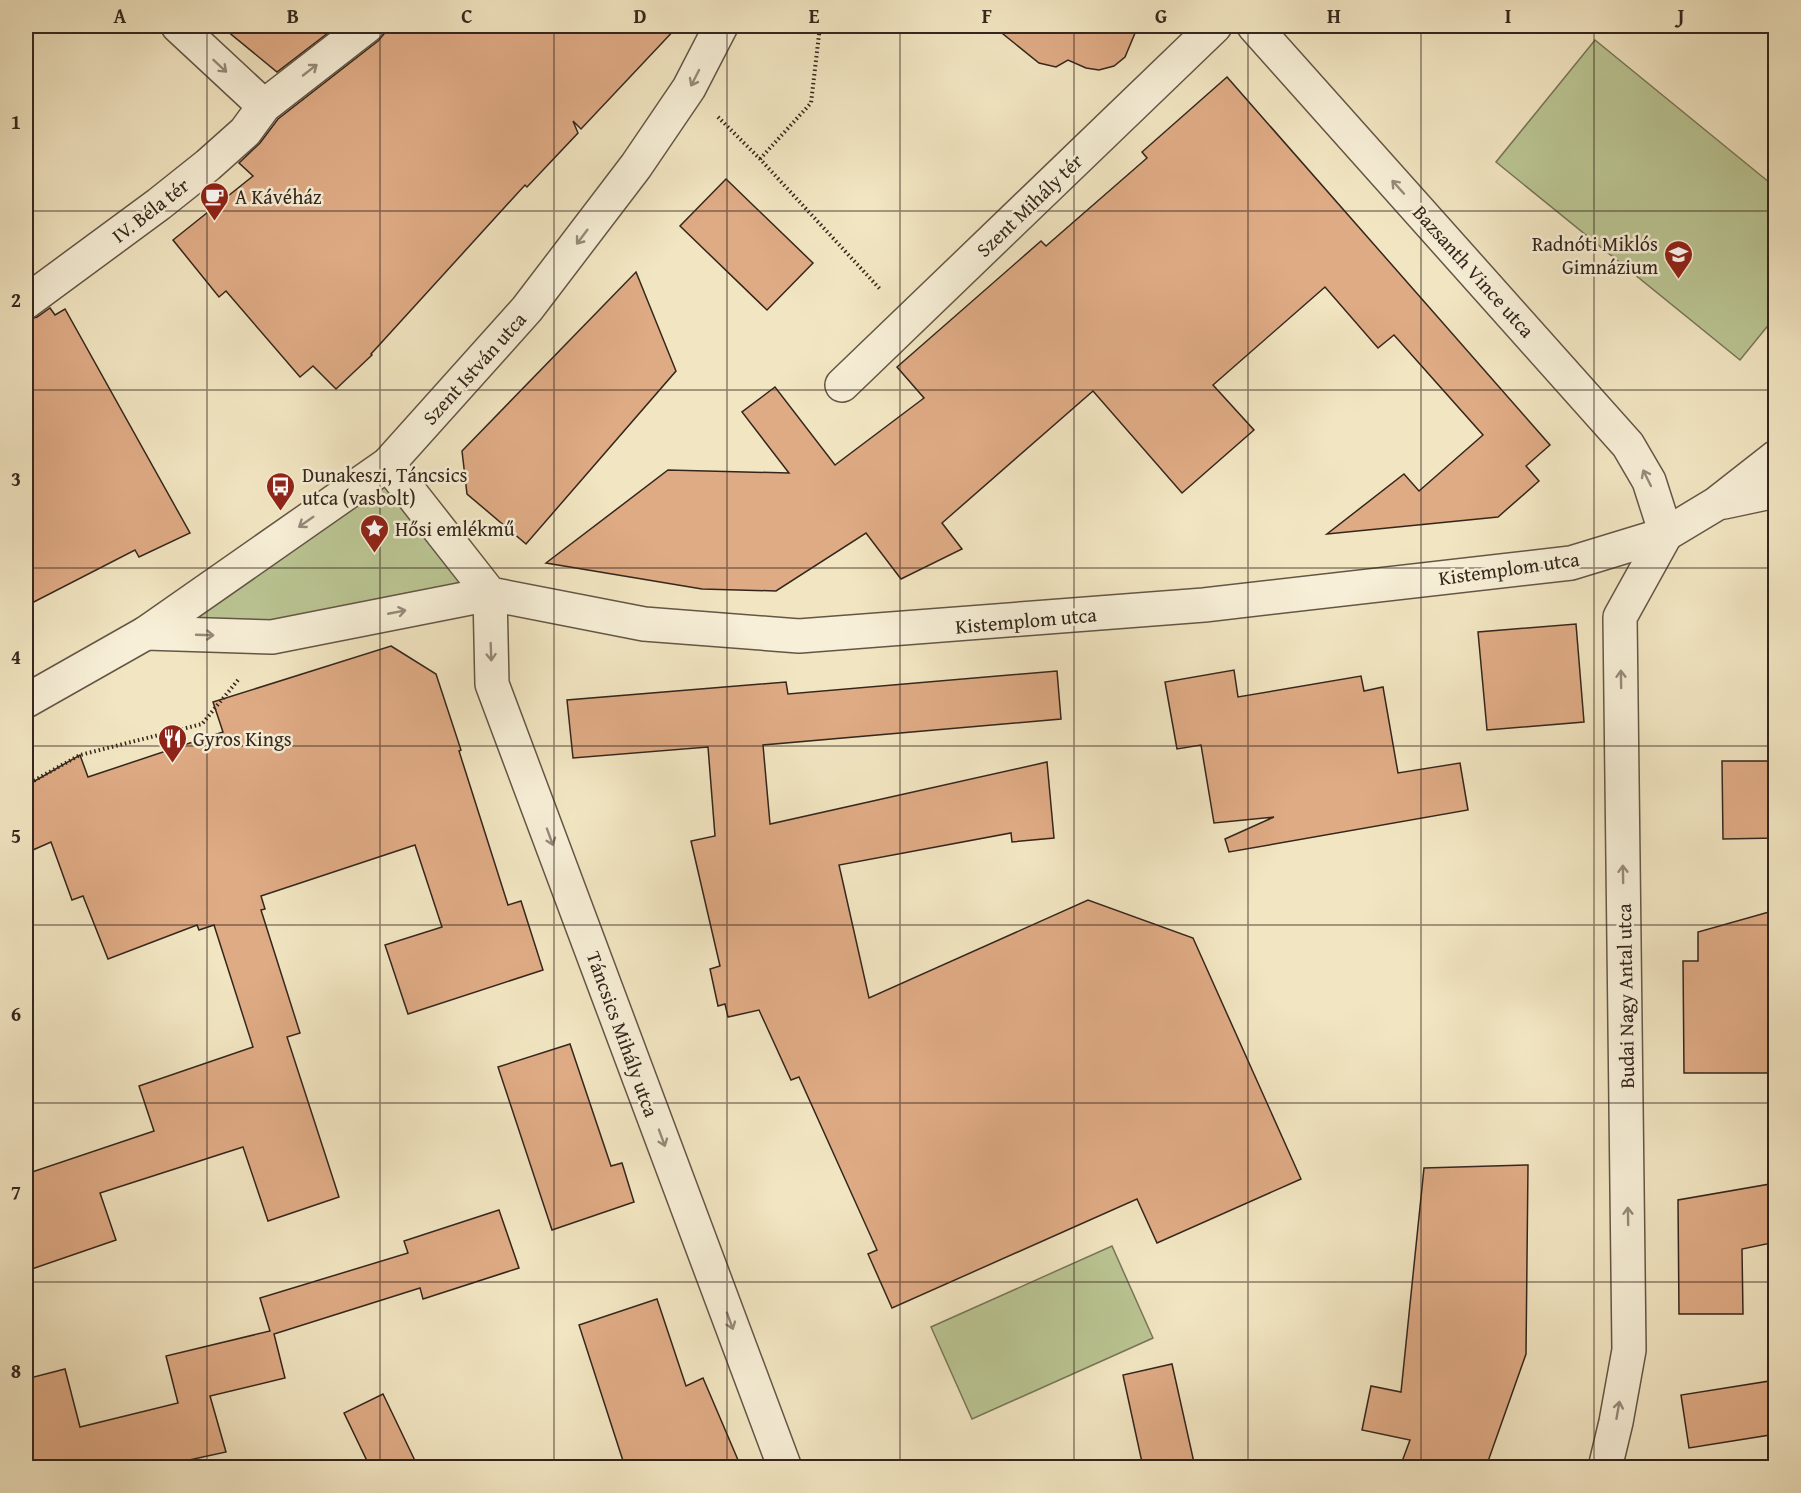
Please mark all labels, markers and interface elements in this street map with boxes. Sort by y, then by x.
text: A [114,1,127,30]
text: B [287,1,299,30]
text: C [461,1,473,30]
text: D [633,1,647,30]
text: E [809,1,820,30]
text: F [982,1,992,30]
text: G [1155,1,1167,30]
text: H [1327,1,1341,30]
text: I [1505,1,1511,30]
text: J [1675,1,1685,30]
one-way arrow [213,58,228,73]
one-way arrow [302,64,318,77]
one-way arrow [688,68,700,86]
text: 1 [11,107,21,136]
street label: Szent Mihály tér [969,147,1089,263]
street label: IV. Béla tér [105,171,195,249]
cafe icon: A Kávéház [198,180,230,222]
one-way arrow [1391,180,1405,195]
place label: A Kávéház [235,182,322,211]
street label: Bazsanth Vince utca [1406,198,1542,344]
one-way arrow [575,228,588,244]
place label: Radnóti Miklós Gimnázium [1532,229,1659,281]
school or university icon: Radnóti Miklós Gimnázium [1663,238,1695,280]
text: 2 [11,285,21,314]
street label: Szent István utca [415,305,533,431]
place label: Dunakeszi, Táncsics utca (vasbolt) [302,460,468,512]
text: 3 [11,464,21,493]
bus stop icon: Dunakeszi, Táncsics utca (vasbolt) [265,470,297,512]
one-way arrow [1641,470,1653,488]
place icon: Hősi emlékmű [358,512,390,554]
place label: Hősi emlékmű [395,514,515,543]
one-way arrow [298,516,314,528]
street label: Kistemplom utca [1437,544,1582,592]
street label: Kistemplom utca [954,599,1098,641]
one-way arrow [387,606,406,617]
one-way arrow [194,629,214,640]
text: 4 [11,642,21,671]
one-way arrow [486,642,497,662]
one-way arrow [1615,670,1626,690]
restaurant icon: Gyros Kings [156,722,188,764]
place label: Gyros Kings [193,724,292,753]
text: 5 [11,821,21,850]
one-way arrow [545,827,556,846]
one-way arrow [1618,865,1629,885]
street label: Budai Nagy Antal utca [1609,903,1641,1089]
street label: Táncsics Mihály utca [580,947,667,1121]
text: 6 [11,999,21,1028]
one-way arrow [657,1128,668,1147]
text: 7 [11,1177,21,1206]
one-way arrow [1622,1207,1634,1227]
one-way arrow [725,1311,736,1329]
text: 8 [11,1356,21,1385]
one-way arrow [1613,1401,1624,1421]

